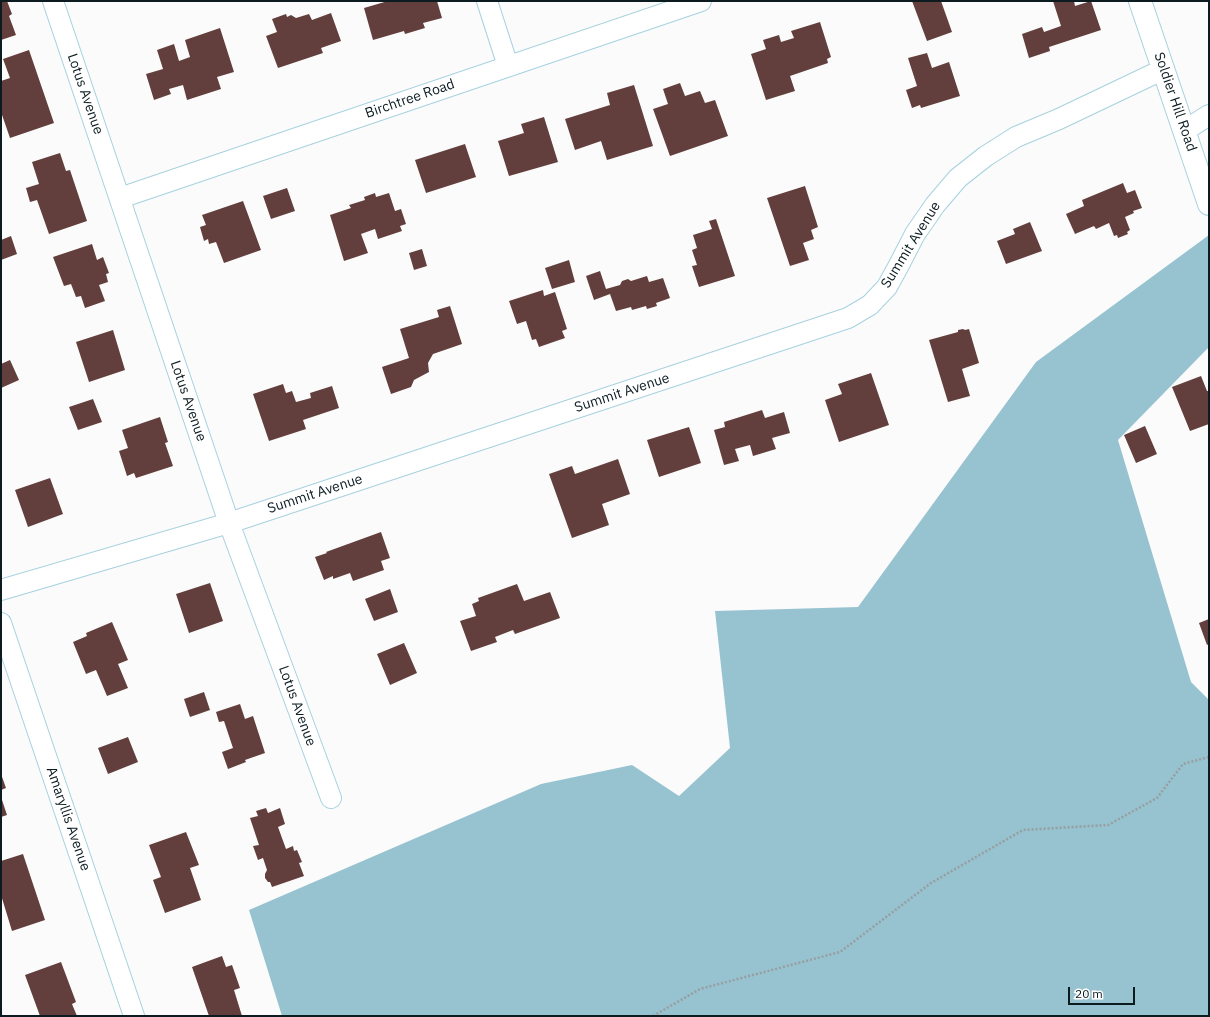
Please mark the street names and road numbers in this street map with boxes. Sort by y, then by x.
street label: Soldier Hill Road [1150,50,1200,154]
street label: Lotus Avenue [63,51,107,137]
street label: Birchtree Road [363,76,457,122]
street label: Summit Avenue [878,199,944,291]
street label: Lotus Avenue [166,358,210,444]
street label: Summit Avenue [572,370,672,416]
street label: Summit Avenue [265,471,365,517]
street label: Lotus Avenue [275,663,319,749]
street label: Amaryllis Avenue [42,765,94,873]

